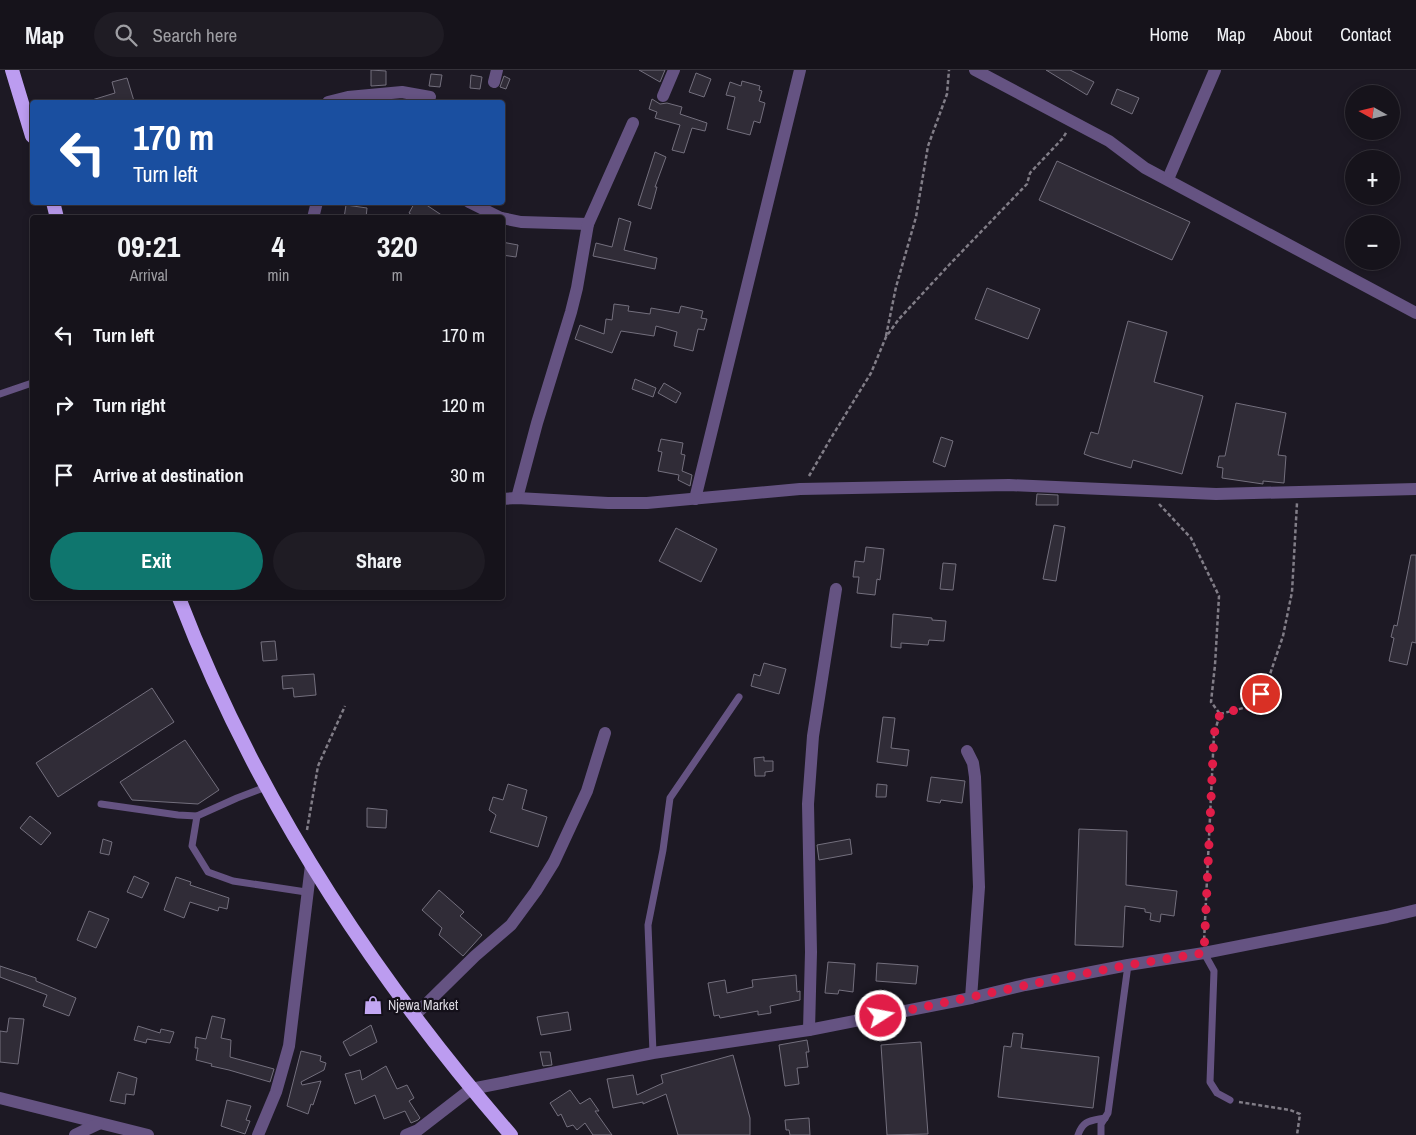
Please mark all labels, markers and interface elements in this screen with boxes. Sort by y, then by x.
search box [94,12,444,57]
text: Map [25,19,64,51]
icon: search [112,21,140,49]
text: Search here [152,22,237,48]
text: Home [1149,22,1189,47]
text: Map [1217,22,1246,47]
text: About [1274,22,1312,47]
text: Contact [1340,22,1391,47]
north arrow [1345,85,1400,140]
map controls [1345,85,1400,270]
text: 170 m [133,114,214,161]
icon: left [50,120,115,185]
button: + [1345,150,1400,205]
text: Turn left [133,159,198,189]
button: − [1345,215,1400,270]
text: 09:21 [117,226,180,266]
text: 4 [272,226,285,266]
text: 320 [377,226,418,266]
text: Arrival [130,264,168,286]
text: min [267,264,289,286]
text: m [392,264,403,286]
icon: left [50,321,78,349]
text: Turn left [93,322,154,348]
text: 170 m [442,322,485,348]
icon: right [50,391,78,419]
text: Turn right [93,392,165,418]
text: 120 m [442,392,485,418]
icon: arrive [50,461,78,489]
text: Arrive at destination [93,462,244,488]
text: 30 m [450,462,485,488]
button: Exit [50,532,263,590]
button: Share [273,532,485,590]
pin [1240,673,1282,715]
icon: arrive [1247,680,1275,708]
position arrow [854,989,906,1041]
shop icon: Njewa Market [362,994,384,1016]
place label: Njewa Market [388,996,458,1014]

